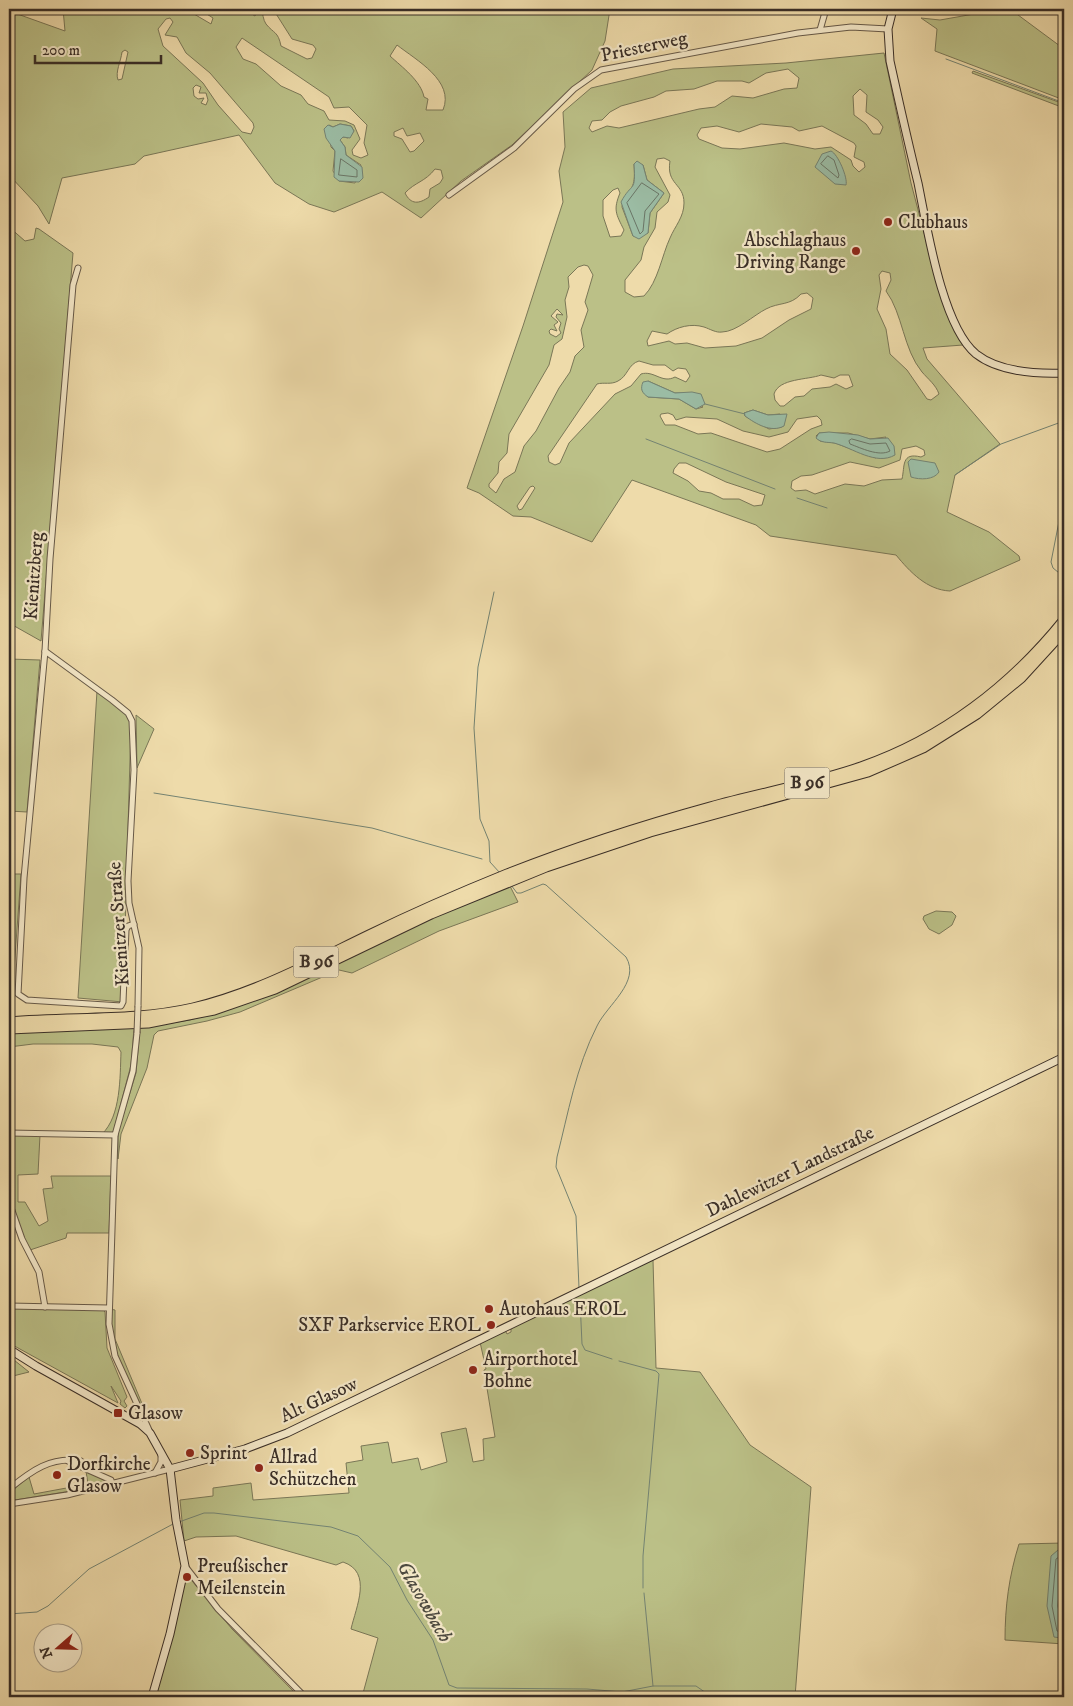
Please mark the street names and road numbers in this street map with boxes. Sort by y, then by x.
street label: Priesterweg [599,26,690,67]
street label: Kienitzberg [19,530,49,621]
road number: B 96 [784,768,830,798]
street label: Kienitzer Straße [103,861,135,987]
road number: B 96 [294,946,338,978]
street label: Dahlewitzer Landstraße [702,1121,878,1223]
street label: Alt Glasow [277,1372,361,1428]

